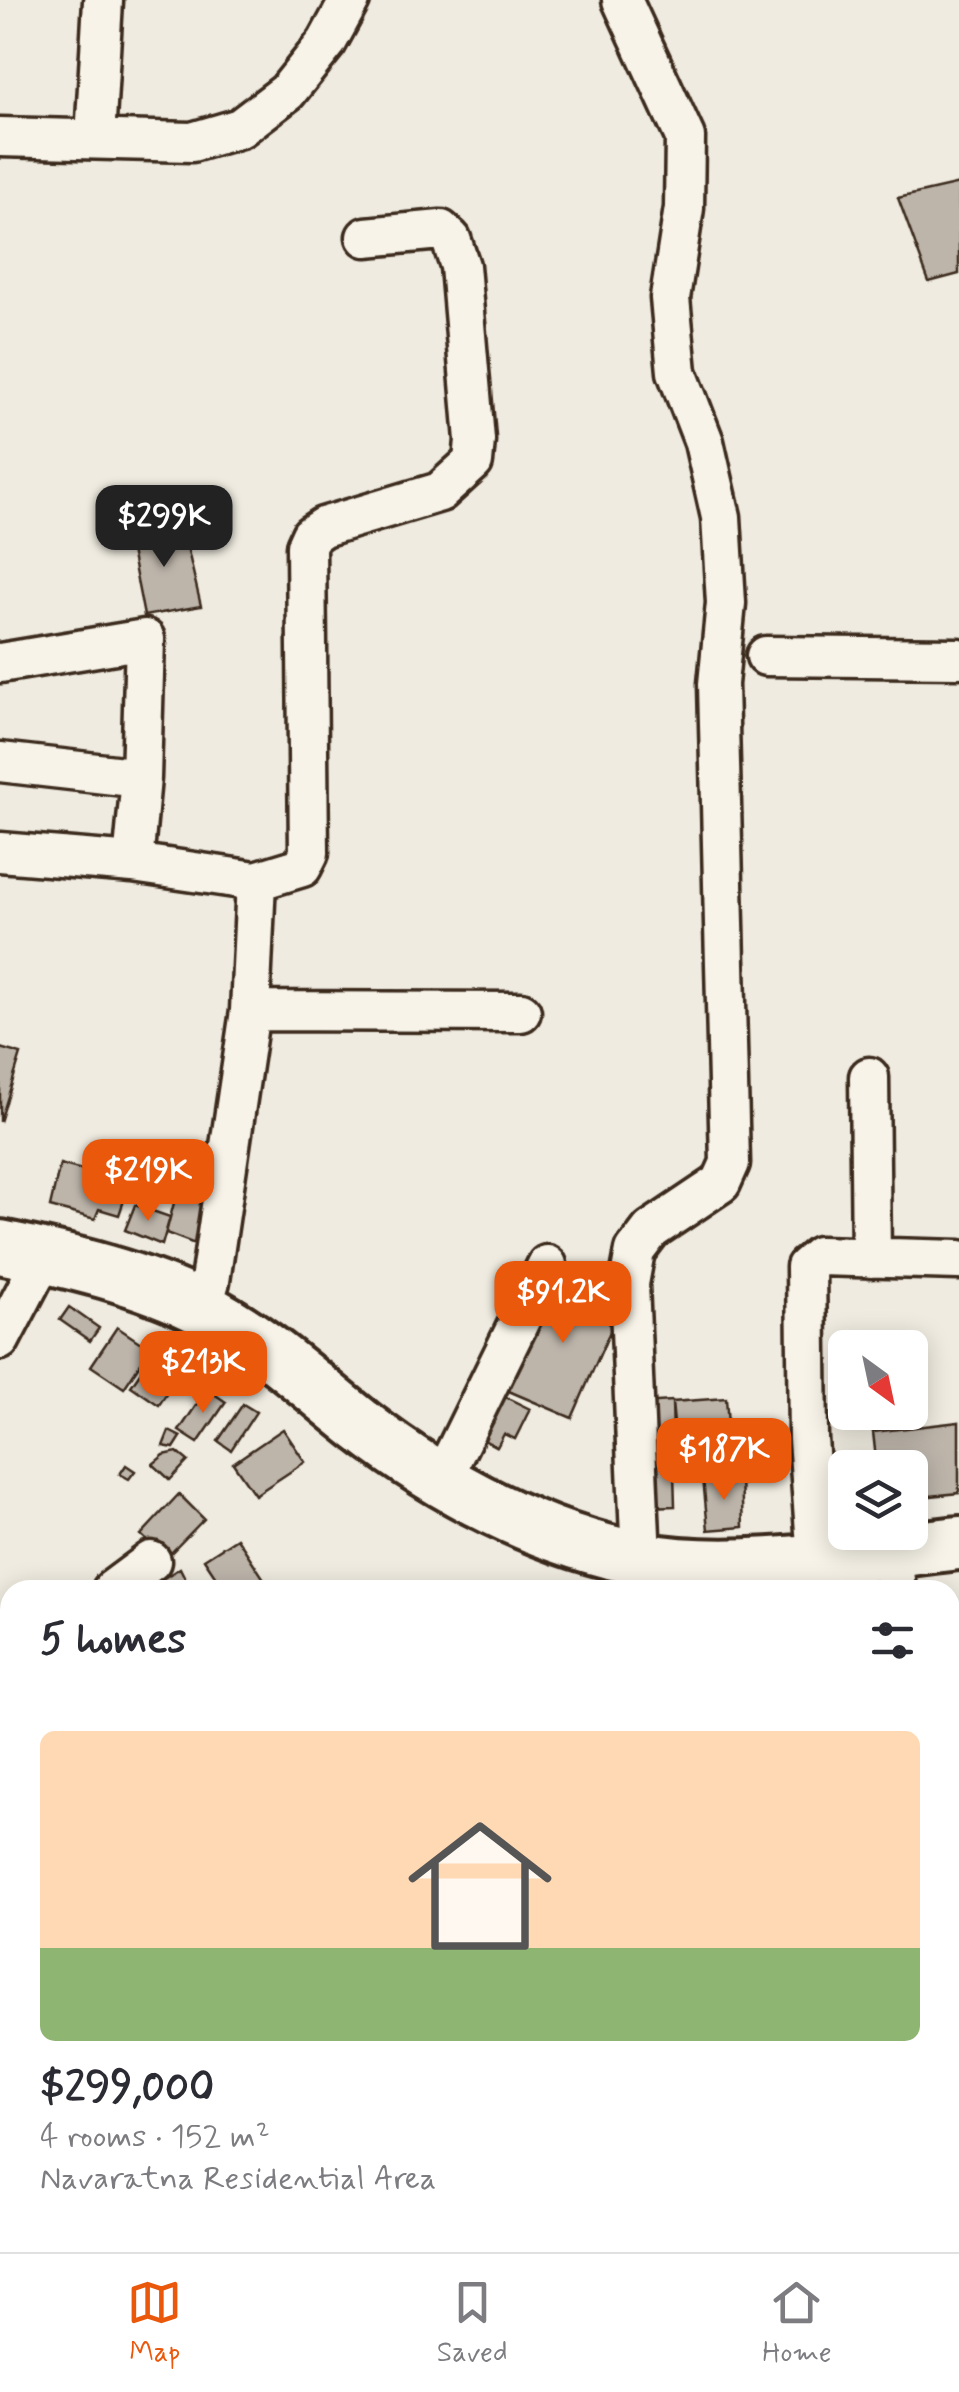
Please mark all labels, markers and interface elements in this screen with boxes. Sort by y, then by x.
pin: $299K [94,485,234,570]
text: $299K [118,496,211,538]
pin: $219K [78,1139,218,1224]
text: $219K [104,1150,192,1192]
pin: $91.2K [482,1261,644,1346]
text: $91.2K [516,1272,610,1314]
north arrow [828,1330,928,1430]
map controls [828,1330,928,1550]
pin: $213K [133,1331,273,1416]
text: $213K [161,1342,245,1384]
pin: $187K [654,1418,794,1503]
text: $187K [678,1429,770,1471]
button: layers [828,1450,928,1550]
text: 5 homes [40,1613,186,1668]
icon: filters [865,1613,920,1668]
icon: home [390,1796,570,1976]
text: $299,000 [40,2061,214,2116]
text: 4 rooms · 152 m² [40,2116,270,2158]
text: Navaratna Residential Area [40,2158,436,2200]
tab: Map [127,2275,182,2372]
tab: Saved [437,2275,508,2372]
tab: Home [762,2275,832,2372]

